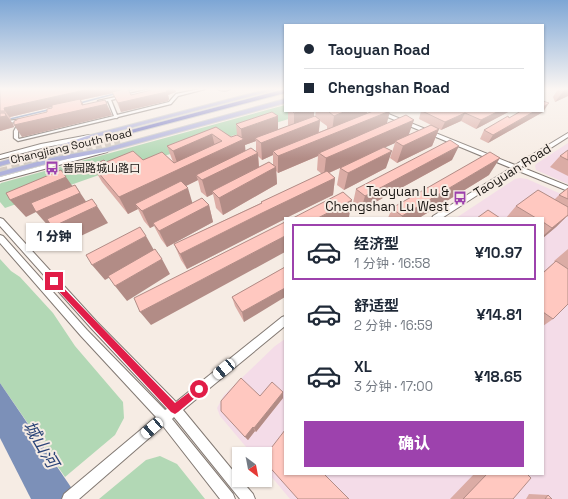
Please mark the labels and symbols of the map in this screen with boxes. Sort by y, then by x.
street label: Changjiang South Road [9,125,133,167]
street label: Taoyuan Road [470,140,554,201]
bus stop icon: 啬园路城山路口 [44,160,60,176]
place label: 啬园路城山路口 [63,161,140,175]
place label: Taoyuan Lu & Chengshan Lu West [325,183,449,215]
bus stop icon: Taoyuan Lu & Chengshan Lu West [452,190,468,206]
callout: 1 分钟 [26,223,82,251]
route end [45,272,63,290]
car [211,357,237,381]
route start [190,380,208,398]
water label: 城山河 [18,416,65,474]
car [139,416,165,440]
north arrow [232,447,272,487]

